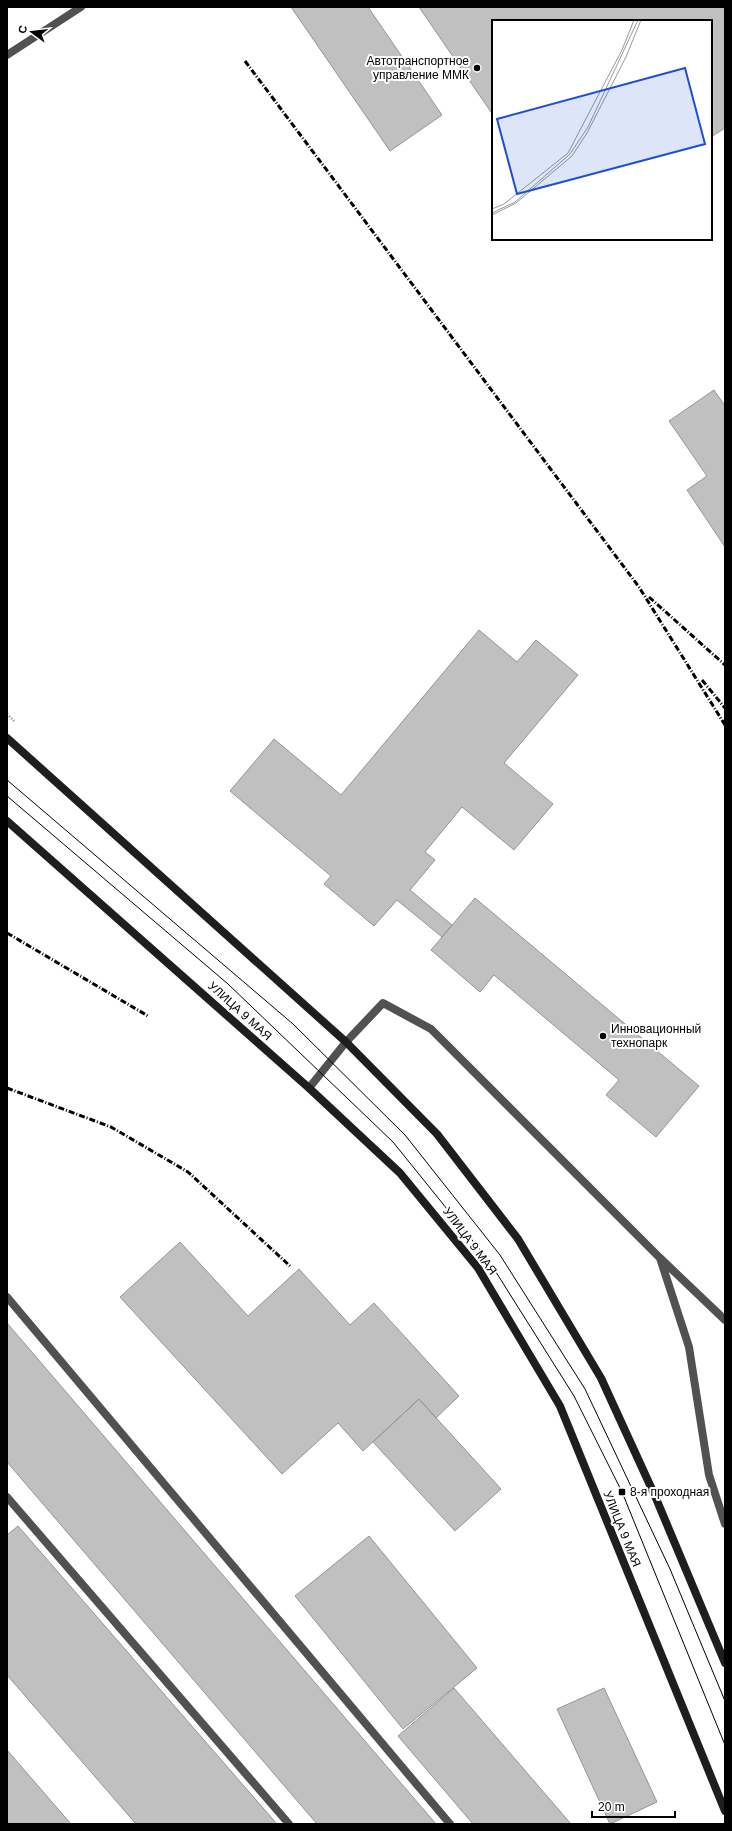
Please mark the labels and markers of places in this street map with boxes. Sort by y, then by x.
place label: Автотранспортное управление ММК [367,54,469,82]
marker: Автотранспортное управление ММК [472,63,482,73]
place label: Инновационный технопарк [611,1022,701,1050]
marker: Инновационный технопарк [598,1031,608,1041]
place label: 8-я проходная [630,1485,709,1499]
marker: 8-я проходная [617,1487,627,1497]

